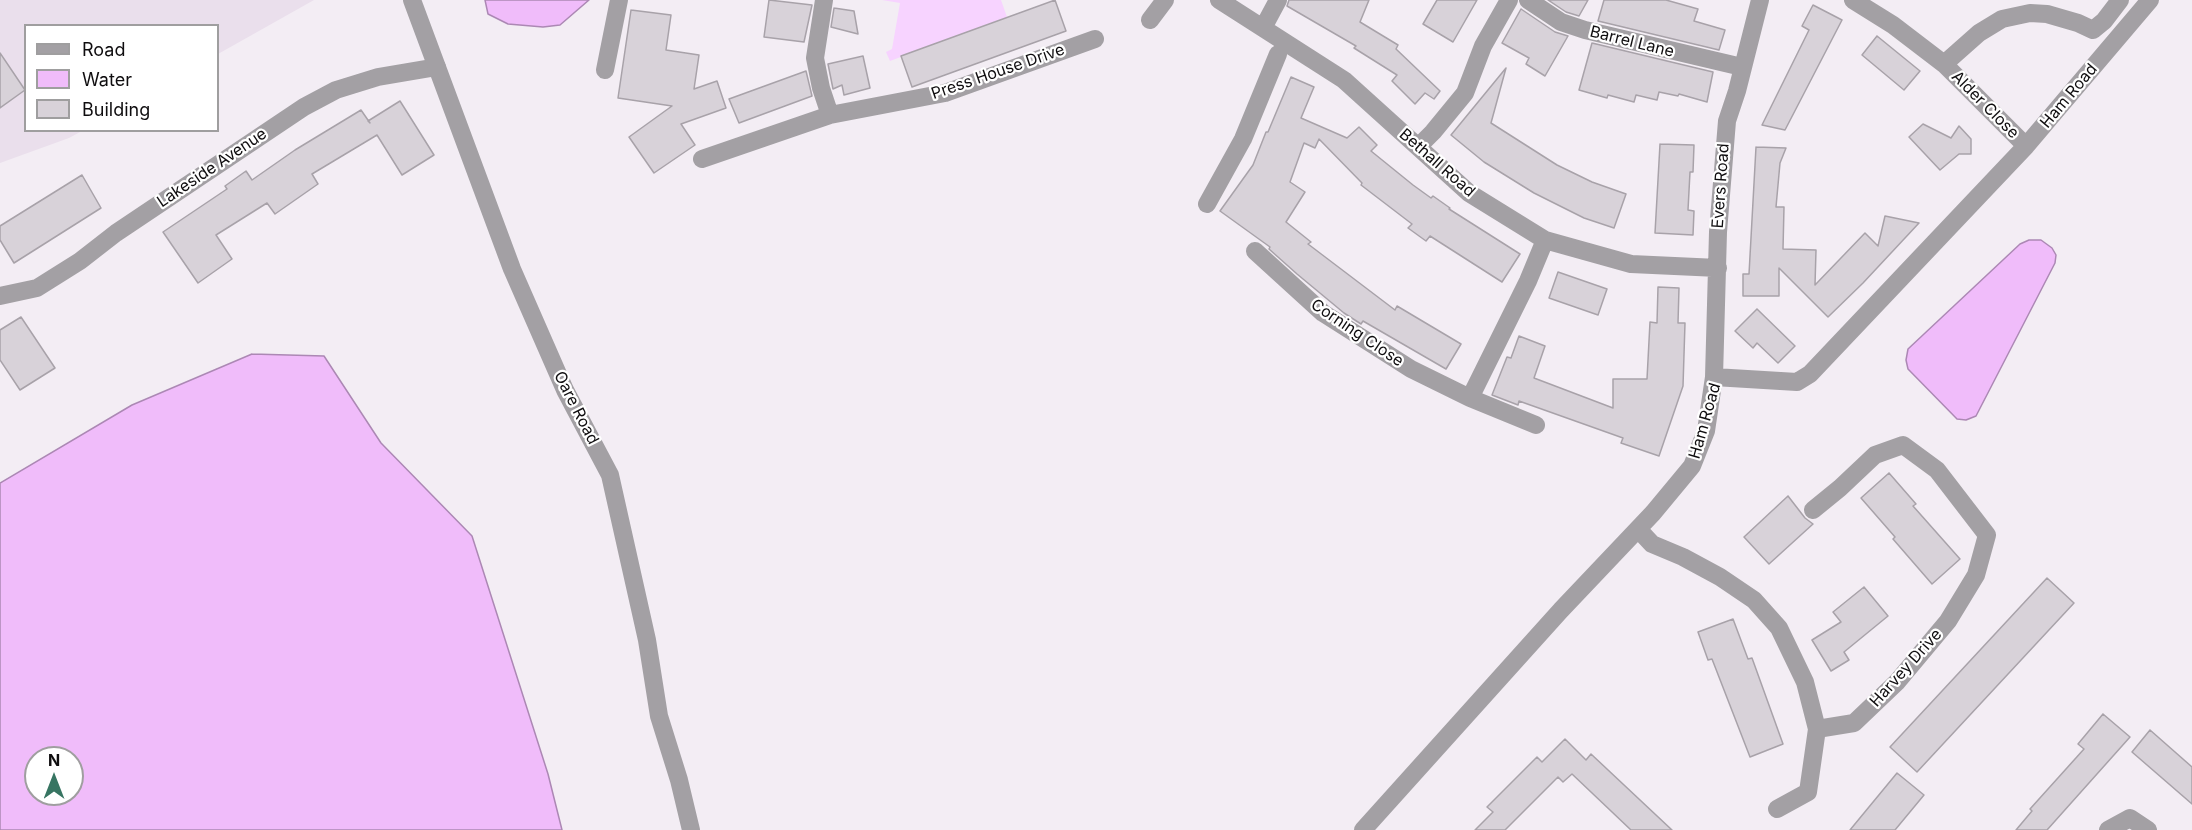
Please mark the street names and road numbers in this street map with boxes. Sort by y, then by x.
street label: Barrel Lane [1588,22,1676,62]
street label: Press House Drive [929,40,1067,104]
street label: Ham Road [2037,60,2101,132]
street label: Alder Close [1947,67,2023,143]
street label: Lakeside Avenue [154,124,270,212]
street label: Bethall Road [1395,125,1479,201]
street label: Evers Road [1708,143,1734,229]
street label: Corning Close [1307,295,1407,371]
street label: Oare Road [549,368,603,448]
street label: Ham Road [1685,381,1725,461]
street label: Harvey Drive [1866,625,1946,711]

